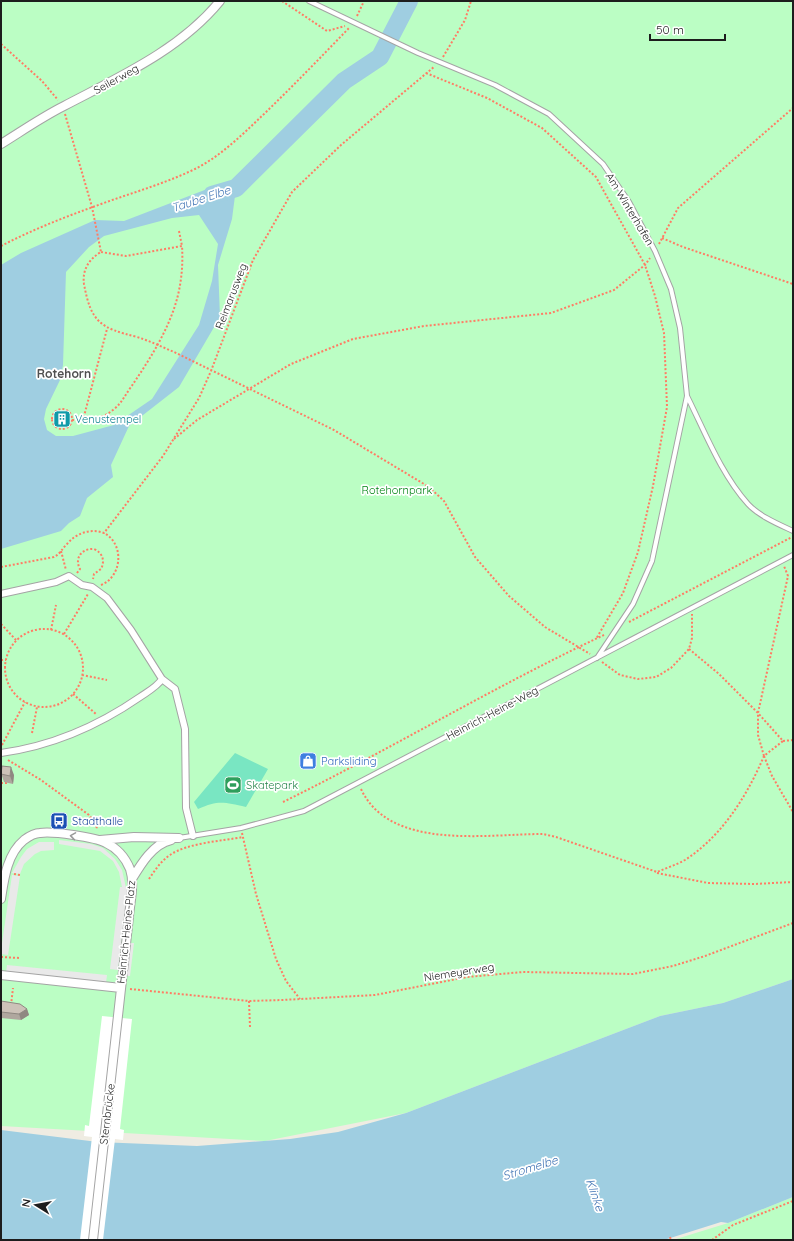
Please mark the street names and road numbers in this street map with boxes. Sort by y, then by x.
street label: Seilerweg [91,61,141,97]
street label: Am Winterhafen [603,170,657,248]
street label: Reimarusweg [212,261,250,331]
street label: Heinrich-Heine-Weg [443,683,541,743]
street label: Heinrich-Heine-Platz [114,880,138,984]
street label: Niemeyerweg [423,960,495,984]
street label: Sternbrücke [96,1083,118,1145]

